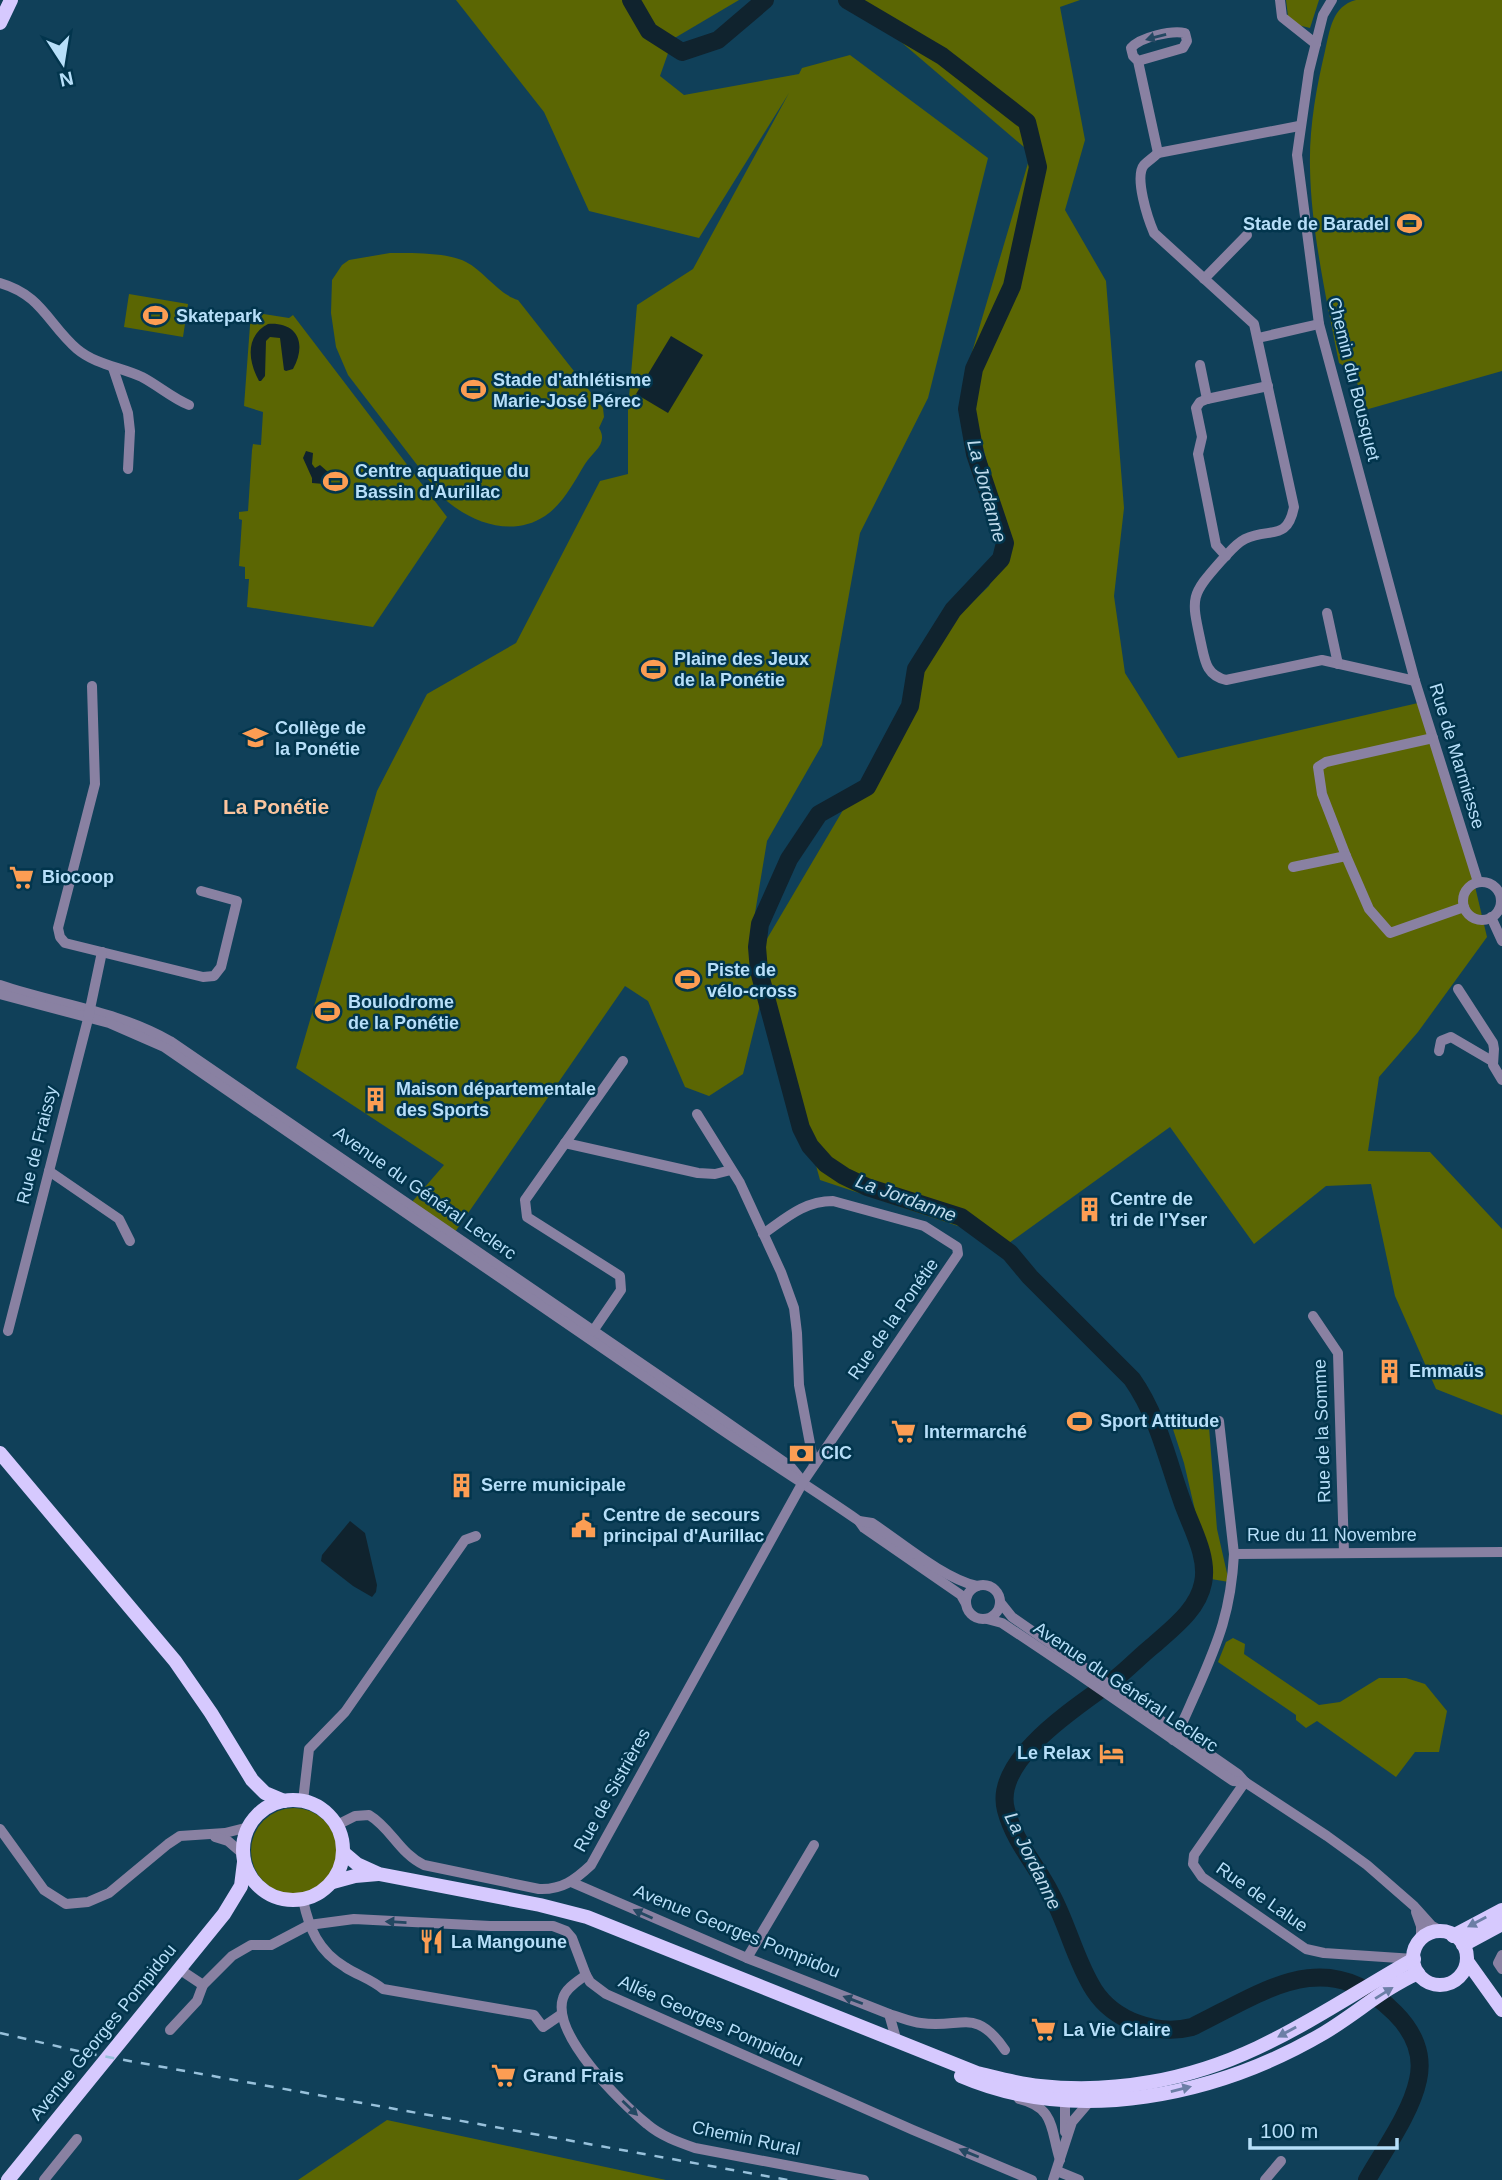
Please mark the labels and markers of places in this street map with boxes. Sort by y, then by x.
sports icon: Stade de Baradel [1395,210,1423,238]
place label: Stade de Baradel [1243,214,1389,234]
sports icon: Skatepark [142,302,170,330]
place label: Skatepark [176,306,263,326]
place label: Stade d'athlétisme Marie-José Pérec [493,370,651,411]
sports icon: Stade d'athlétisme Marie-José Pérec [459,376,487,404]
place label: Centre aquatique du Bassin d'Aurillac [355,461,529,502]
sports icon: Centre aquatique du Bassin d'Aurillac [321,467,349,495]
place label: Plaine des Jeux de la Ponétie [674,649,809,690]
sports icon: Plaine des Jeux de la Ponétie [640,655,668,683]
place label: Collège de la Ponétie [275,718,366,759]
school or university icon: Collège de la Ponétie [241,724,269,752]
supermarket icon: Biocoop [8,863,36,891]
place label: Biocoop [42,867,114,887]
place label: Piste de vélo-cross [707,960,797,1001]
sports icon: Piste de vélo-cross [673,966,701,994]
place label: Boulodrome de la Ponétie [348,992,459,1033]
sports icon: Boulodrome de la Ponétie [314,998,342,1026]
place label: Maison départementale des Sports [396,1079,596,1120]
building icon: Maison départementale des Sports [362,1085,390,1113]
place label: Centre de tri de l'Yser [1110,1189,1207,1230]
building icon: Centre de tri de l'Yser [1076,1195,1104,1223]
building icon: Emmaüs [1375,1357,1403,1385]
place label: Emmaüs [1409,1361,1484,1381]
sports icon: Sport Attitude [1066,1407,1094,1435]
place label: Sport Attitude [1100,1411,1219,1431]
supermarket icon: Intermarché [890,1418,918,1446]
place label: Intermarché [924,1422,1027,1442]
bank icon: CIC [787,1439,815,1467]
place label: CIC [821,1443,852,1463]
building icon: Serre municipale [447,1471,475,1499]
place label: Serre municipale [481,1475,626,1495]
place label: Centre de secours principal d'Aurillac [603,1505,764,1546]
public building icon: Centre de secours principal d'Aurillac [569,1511,597,1539]
hotel icon: Le Relax [1097,1739,1125,1767]
place label: Le Relax [1017,1743,1091,1763]
restaurant icon: La Mangoune [417,1928,445,1956]
place label: La Mangoune [451,1932,567,1952]
supermarket icon: La Vie Claire [1029,2016,1057,2044]
place label: La Vie Claire [1063,2020,1171,2040]
supermarket icon: Grand Frais [489,2062,517,2090]
place label: Grand Frais [523,2066,624,2086]

